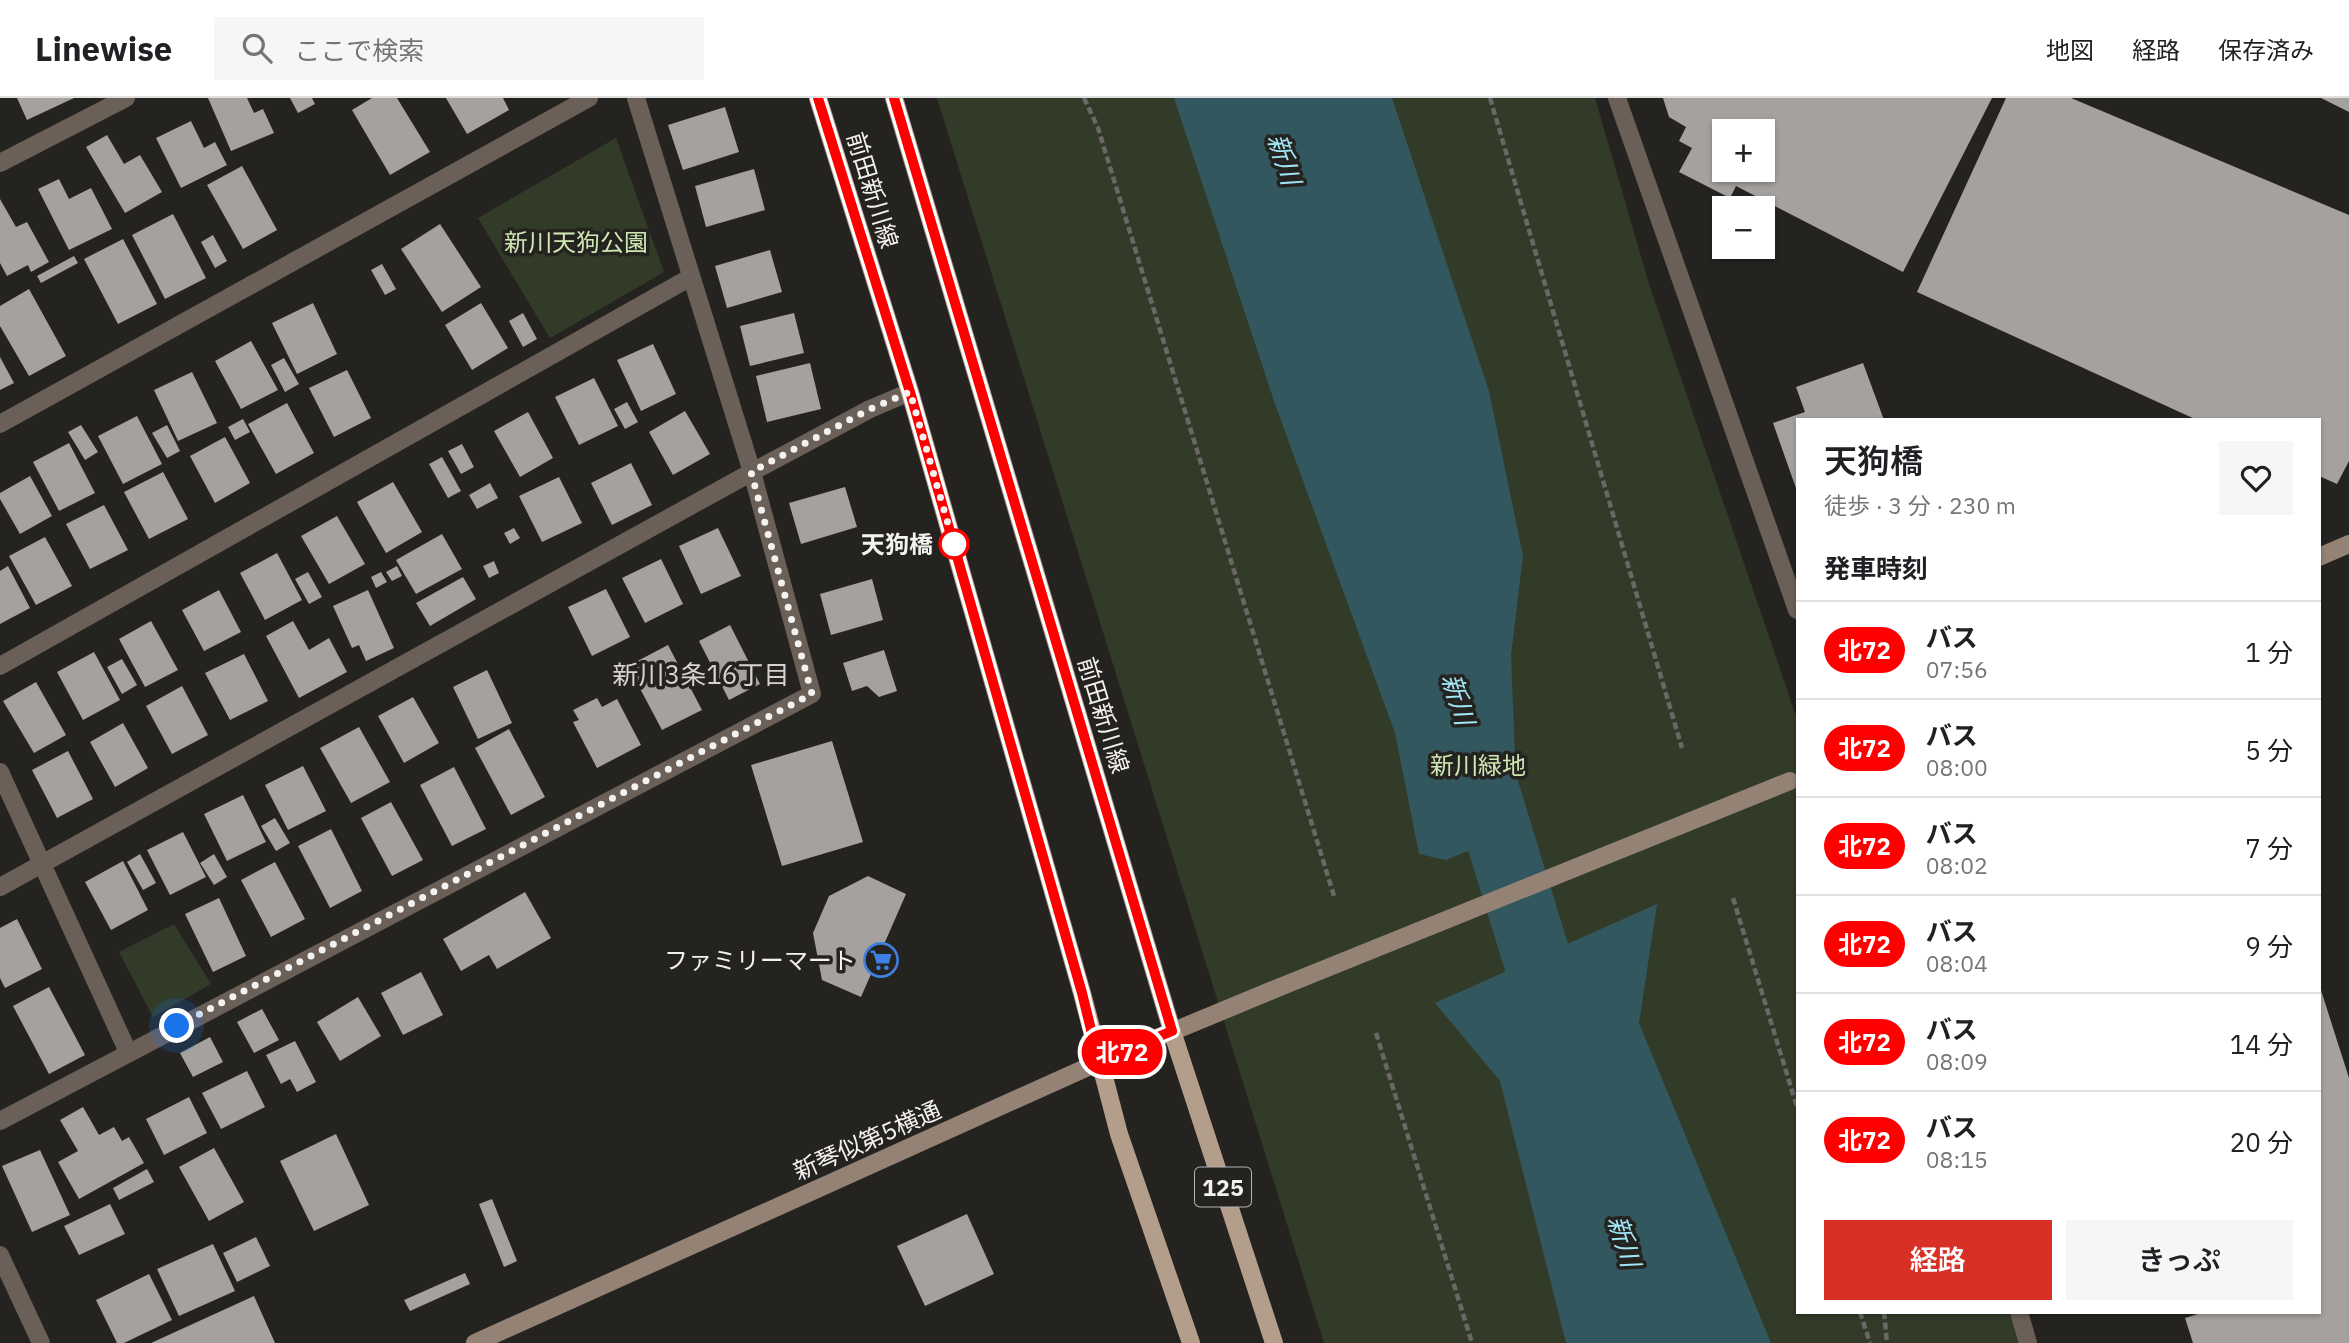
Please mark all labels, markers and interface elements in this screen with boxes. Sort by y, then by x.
search box [214,17,704,80]
text: Linewise [35,27,172,70]
icon: search [238,29,276,67]
text: ここで検索 [294,33,424,67]
text: 地図 [2046,34,2094,66]
text: 経路 [2132,34,2180,66]
text: 保存済み [2218,34,2314,66]
map controls [1712,119,1775,259]
button: + [1712,119,1775,182]
street label: 前田新川線 [840,128,906,252]
water label: 新川 [1261,129,1310,192]
button: − [1712,196,1775,259]
park label: 新川天狗公園 [504,226,648,258]
text: 天狗橋 [1824,439,1923,482]
button: heart [2219,441,2293,515]
text: 徒歩 · 3 分 · 230 m [1824,490,2016,520]
place label: 天狗橋 [861,528,933,560]
marker: 天狗橋 [939,529,969,559]
text: 発車時刻 [1824,551,1928,585]
text: バス [1926,620,1978,654]
text: 北72 [1838,634,1891,666]
text: 1 分 [2245,635,2293,669]
street label: 前田新川線 [1071,653,1137,777]
text: 07:56 [1926,654,1988,684]
district label: 新川3条16丁目 [613,657,789,691]
water label: 新川 [1435,669,1484,732]
text: バス [1926,718,1978,752]
text: 北72 [1838,732,1891,764]
text: 5 分 [2245,733,2293,767]
park label: 新川緑地 [1430,749,1526,781]
text: 08:00 [1926,752,1988,782]
text: バス [1926,816,1978,850]
text: 北72 [1838,830,1891,862]
text: 7 分 [2245,831,2293,865]
text: 08:02 [1926,850,1988,880]
text: バス [1926,914,1978,948]
text: 北72 [1838,928,1891,960]
text: 9 分 [2245,929,2293,963]
supermarket icon: ファミリーマート [862,941,900,979]
place label: ファミリーマート [664,944,856,976]
text: 08:04 [1926,948,1988,978]
your location [159,1008,194,1043]
text: バス [1926,1012,1978,1046]
text: 北72 [1838,1026,1891,1058]
text: 14 分 [2230,1027,2293,1061]
line badge: 北72 [1082,1029,1162,1075]
text: 北72 [1096,1036,1148,1068]
text: 08:09 [1926,1046,1988,1076]
street label: 新琴似第5横通 [788,1093,946,1187]
text: バス [1926,1110,1978,1144]
text: 北72 [1838,1124,1891,1156]
text: 20 分 [2230,1125,2293,1159]
text: 08:15 [1926,1144,1988,1174]
road number: 125 [1195,1168,1251,1206]
water label: 新川 [1601,1211,1650,1274]
button: 経路 [1824,1220,2052,1300]
button: きっぷ [2066,1220,2293,1300]

